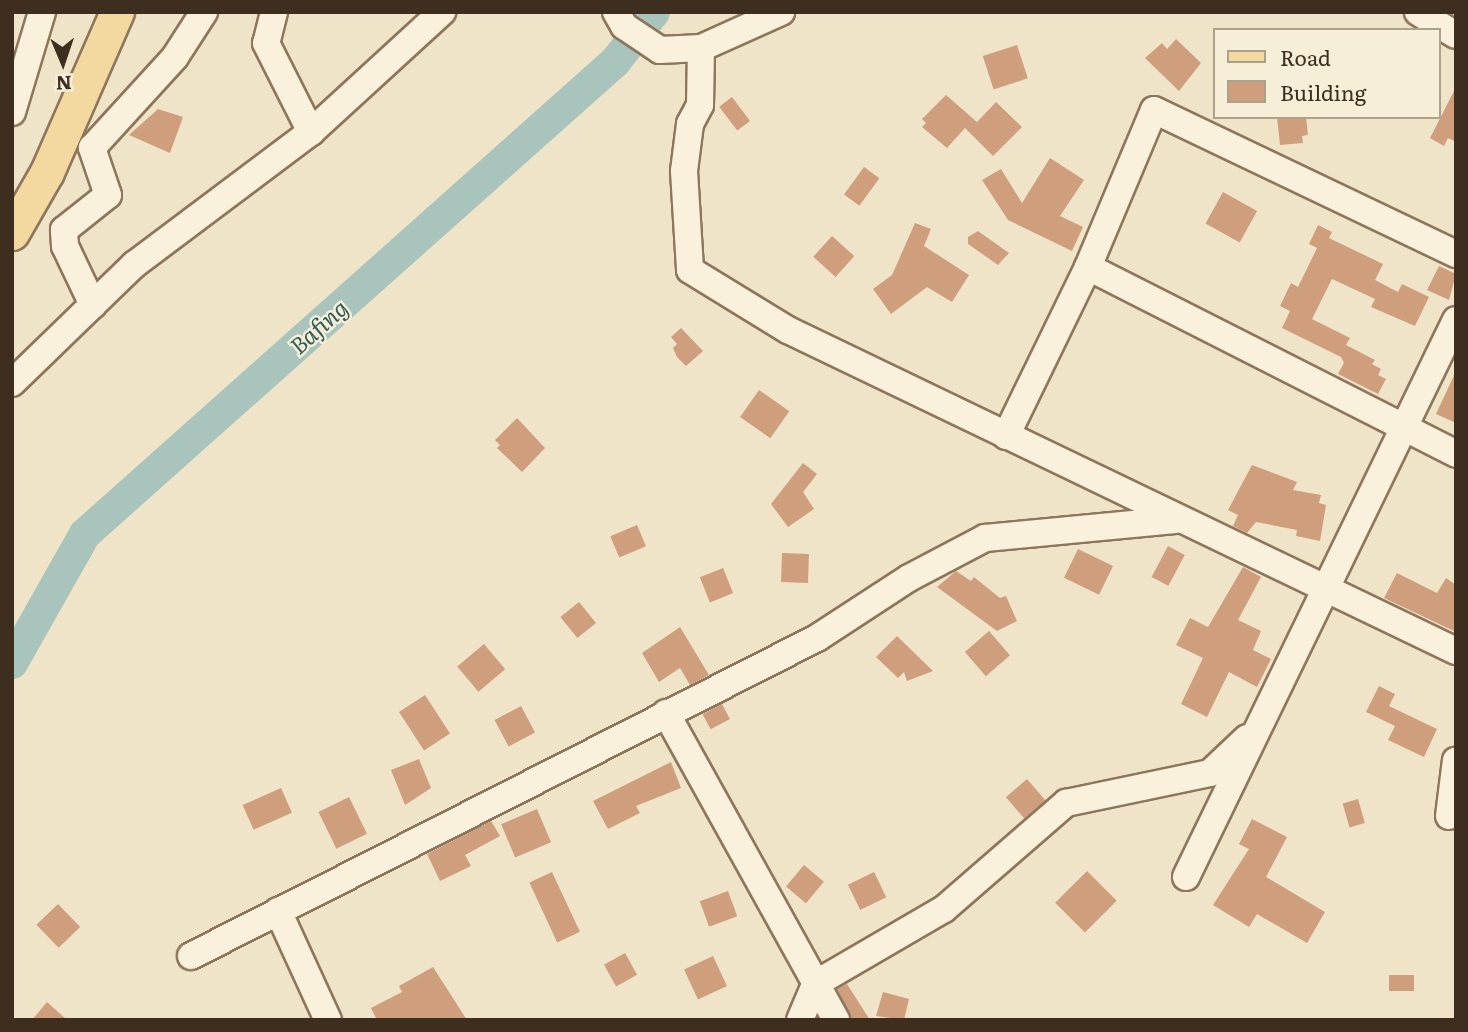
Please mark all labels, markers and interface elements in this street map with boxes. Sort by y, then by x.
north arrow [28,28,98,98]
legend [1212,28,1440,119]
text: Road [1280,41,1331,72]
text: N [55,70,72,98]
text: Building [1280,76,1366,107]
water label: Bafing [284,293,352,359]

